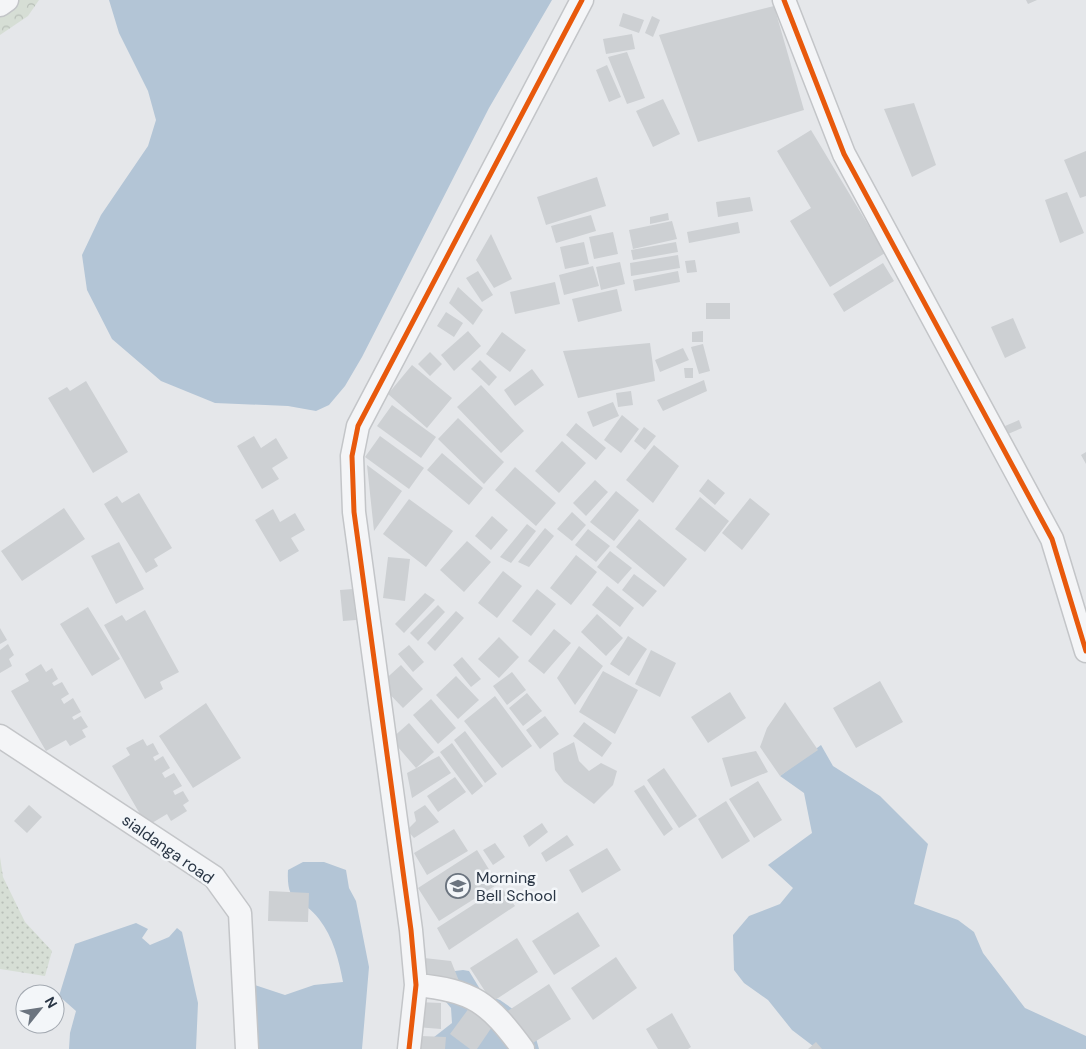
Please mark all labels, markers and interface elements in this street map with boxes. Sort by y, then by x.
street label: sialdanga road [118,809,218,889]
place label: Morning Bell School [476,867,556,906]
school or university icon: Morning Bell School [445,873,471,899]
north arrow [15,984,65,1034]
text: N [41,994,62,1011]

